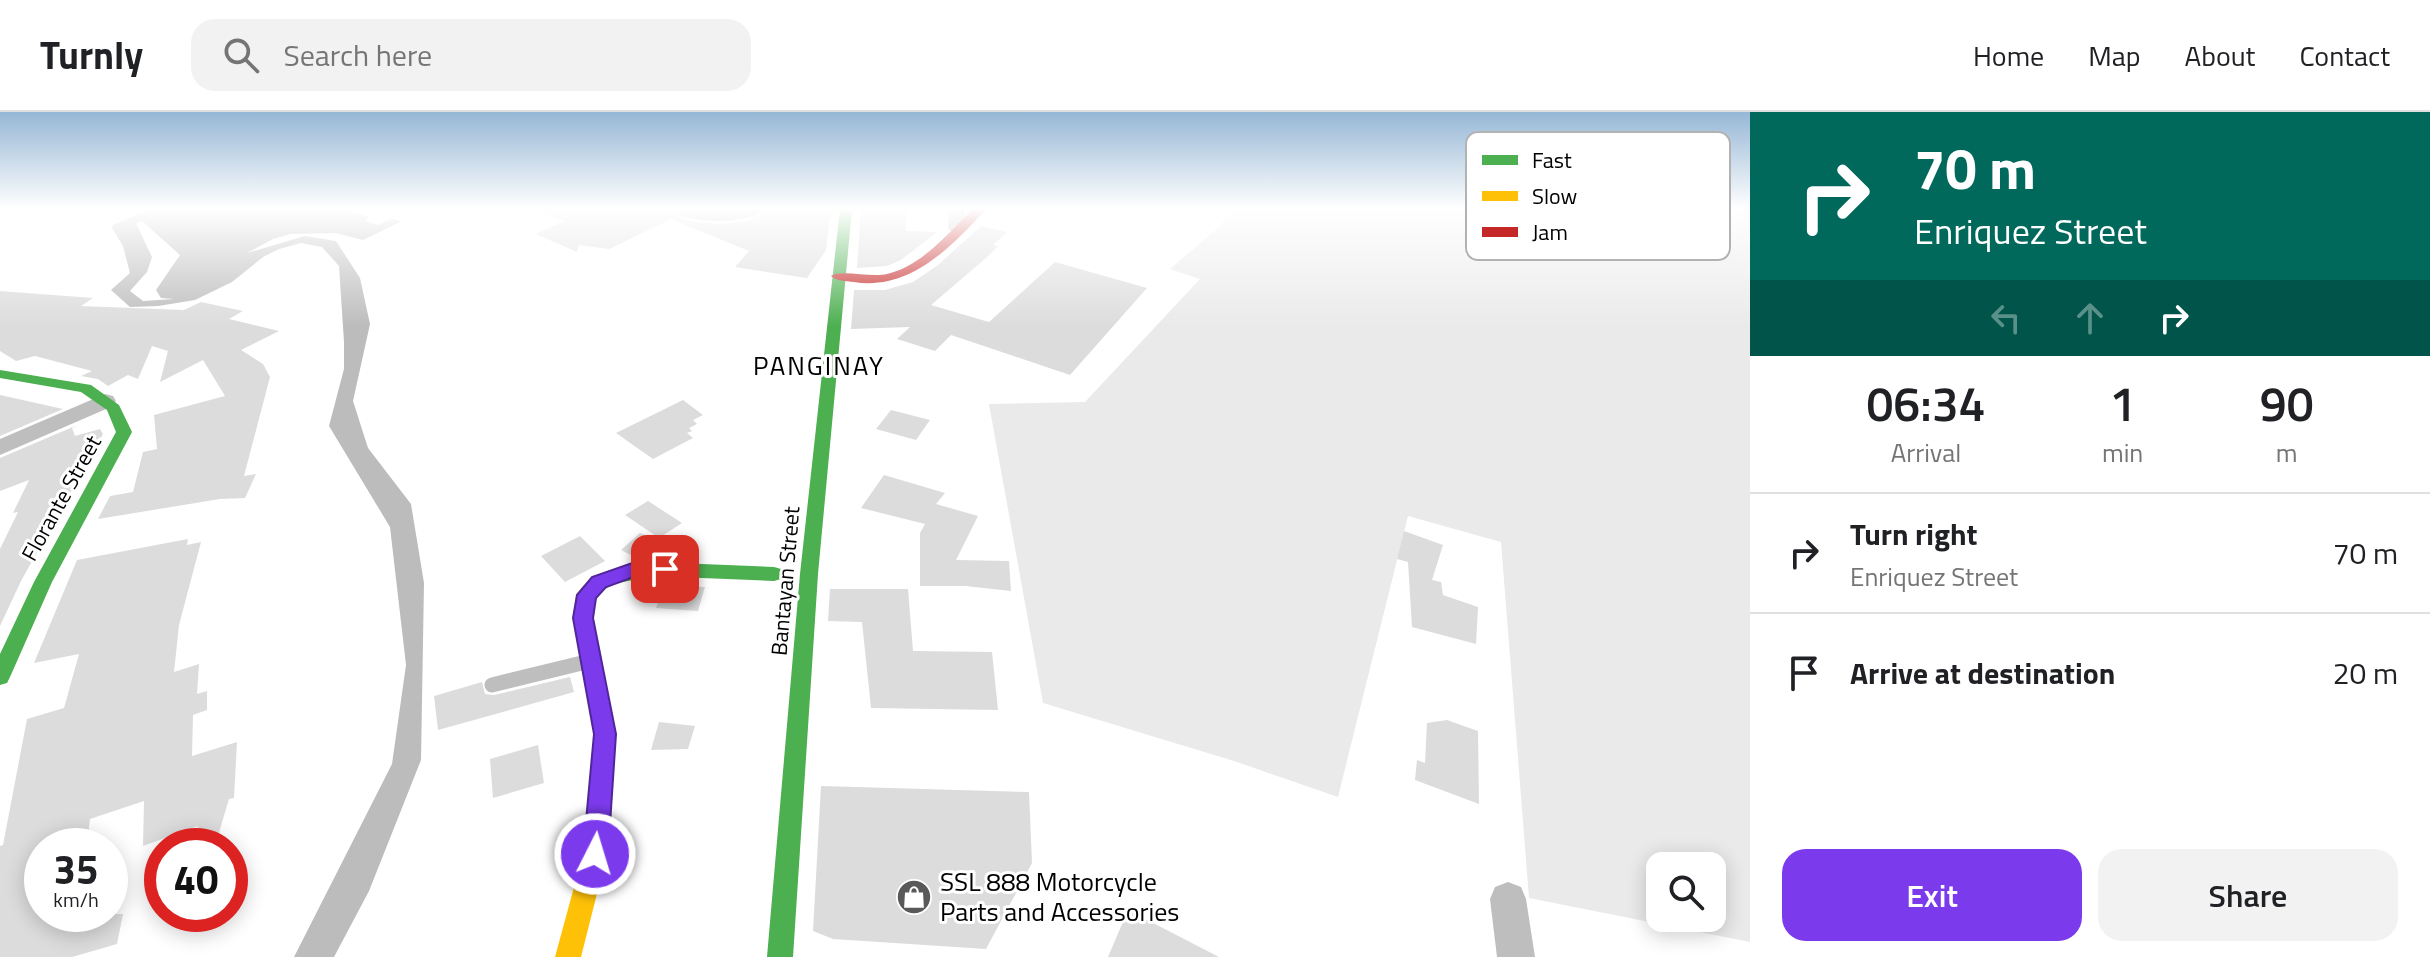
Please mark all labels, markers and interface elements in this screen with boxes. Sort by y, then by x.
search box [191,19,751,91]
text: Turnly [40,26,143,84]
text: Search here [283,32,432,78]
icon: search [219,33,263,77]
text: Home [1973,34,2044,77]
text: Map [2088,34,2141,77]
text: About [2185,34,2255,77]
text: Contact [2299,34,2390,77]
text: 70 m [1914,126,2036,211]
legend [1466,132,1730,260]
text: Fast [1532,143,1572,177]
icon: right [1782,144,1886,248]
text: Slow [1532,179,1578,213]
text: Enriquez Street [1914,203,2147,258]
text: Jam [1532,215,1568,249]
icon: left [1984,296,2028,340]
icon: ahead [2068,296,2112,340]
icon: right [2152,296,2196,340]
district label: PANGINAY [753,346,885,385]
text: 06:34 [1866,367,1985,440]
text: 1 [2109,367,2136,440]
text: 90 [2260,367,2314,440]
street label: Florante Street [12,429,110,567]
text: Arrival [1891,433,1961,472]
text: min [2102,433,2143,472]
text: m [2276,433,2298,472]
street label: Bantayan Street [762,505,808,657]
text: Turn right [1850,511,1978,557]
text: 70 m [2333,530,2398,576]
icon: right [1782,531,1826,575]
pin [631,535,699,603]
icon: arrive [643,547,687,591]
text: Enriquez Street [1850,557,2018,596]
text: Arrive at destination [1850,650,2115,696]
text: 20 m [2333,650,2398,696]
icon: arrive [1782,651,1826,695]
position arrow [553,812,637,896]
speed limit sign: 40 [144,828,248,932]
text: 35 [54,839,98,900]
button: Exit [1782,849,2082,941]
button: Share [2098,849,2398,941]
map controls [1646,852,1726,932]
button: search [1646,852,1726,932]
place label: SSL 888 Motorcycle Parts and Accessories [940,862,1179,931]
shop icon: SSL 888 Motorcycle Parts and Accessories [895,878,933,916]
text: km/h [53,884,99,915]

